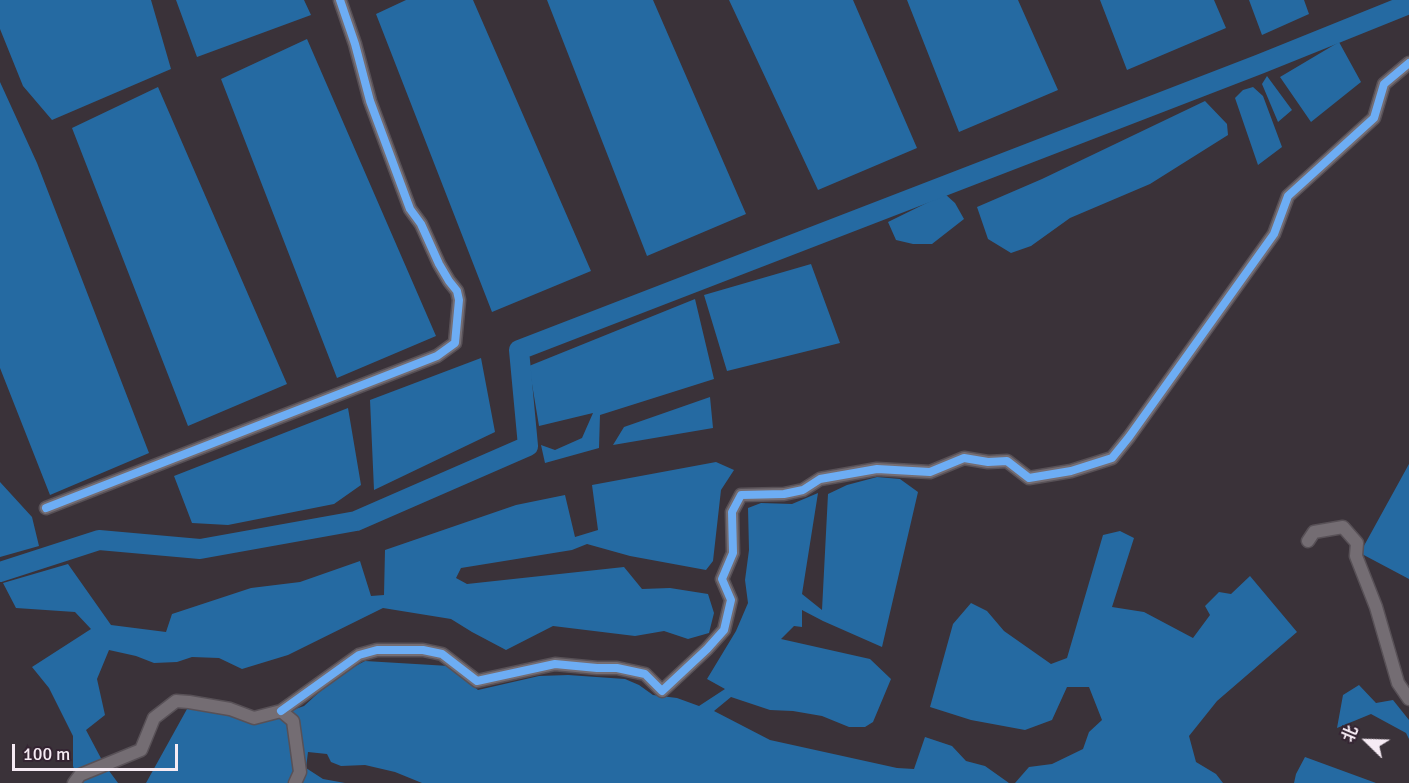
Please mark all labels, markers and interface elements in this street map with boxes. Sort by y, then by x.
north arrow [1337,711,1397,771]
text: 北 [1338,723,1363,745]
scale bar [15,732,182,770]
text: 100 m [23,743,70,765]

